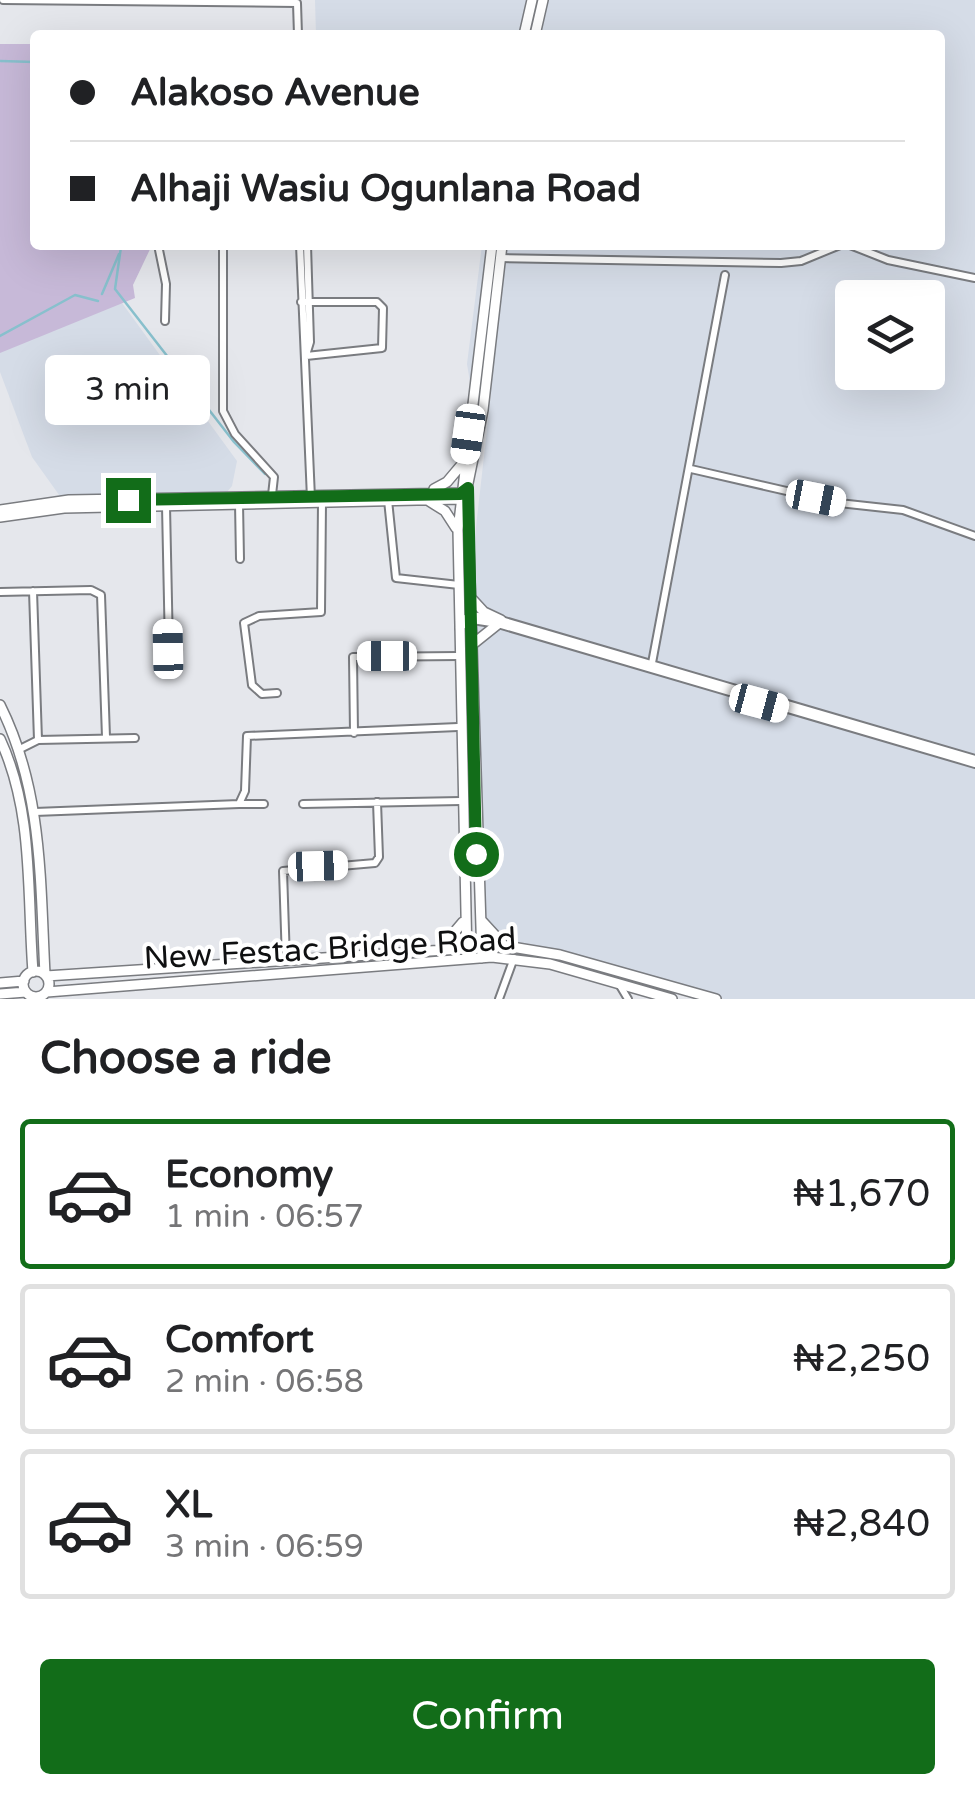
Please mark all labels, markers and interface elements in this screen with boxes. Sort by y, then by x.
text: Alakoso Avenue [130,70,420,116]
text: Alhaji Wasiu Ogunlana Road [130,166,641,212]
map controls [835,280,945,390]
button: layers [835,280,945,390]
callout: 3 min [46,355,210,425]
text: 3 min [85,371,170,409]
car [449,402,487,466]
route end [106,478,151,523]
car [784,478,848,518]
car [152,619,184,679]
car [357,641,417,671]
car [726,681,792,725]
route start [454,832,499,877]
car [287,850,349,882]
street label: New Festac Bridge Road [143,920,517,978]
text: Choose a ride [40,1032,331,1086]
icon: car [45,1149,135,1239]
text: Economy [165,1152,333,1198]
text: ₦1,670 [793,1171,930,1217]
text: 1 min · 06:57 [165,1198,364,1236]
icon: car [45,1314,135,1404]
text: Comfort [165,1317,314,1363]
text: ₦2,250 [793,1336,930,1382]
text: 2 min · 06:58 [165,1363,364,1401]
icon: car [45,1479,135,1569]
text: XL [165,1482,212,1528]
text: ₦2,840 [793,1501,930,1547]
text: 3 min · 06:59 [165,1528,364,1566]
button: Confirm [40,1659,935,1774]

